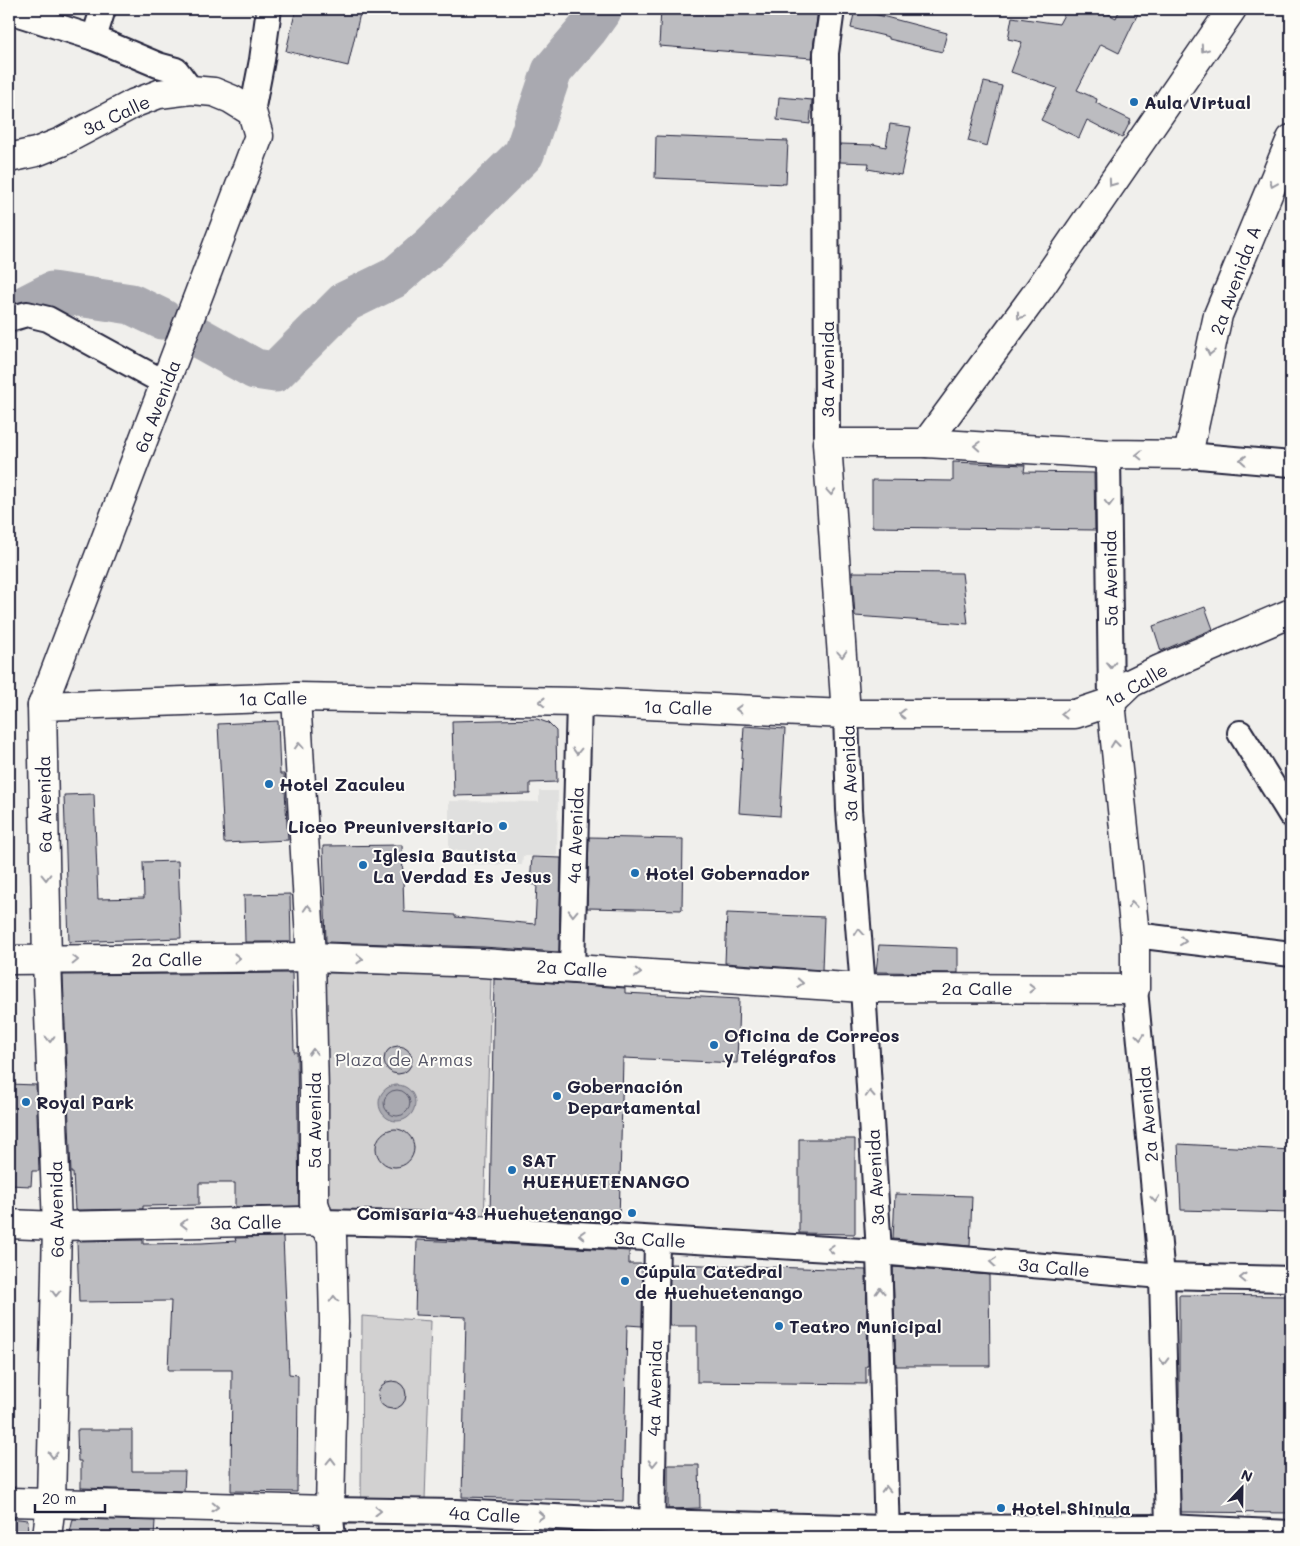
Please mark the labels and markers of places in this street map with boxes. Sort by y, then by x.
place label: Aula Virtual [1144,90,1251,114]
marker: Aula Virtual [1128,96,1140,108]
place label: Hotel Zaculeu [279,772,405,796]
marker: Hotel Zaculeu [263,778,275,790]
place label: Liceo Preuniversitario [288,814,493,838]
marker: Liceo Preuniversitario [497,820,509,832]
place label: Iglesia Bautista La Verdad Es Jesus [373,843,551,888]
marker: Iglesia Bautista La Verdad Es Jesus [357,859,369,871]
place label: Hotel Gobernador [645,861,810,885]
marker: Hotel Gobernador [629,867,641,879]
place label: Oficina de Correos y Telégrafos [724,1023,899,1068]
marker: Oficina de Correos y Telégrafos [708,1039,720,1051]
place label: Gobernación Departamental [567,1074,701,1119]
place label: Royal Park [36,1090,134,1114]
marker: Gobernación Departamental [551,1090,563,1102]
marker: Royal Park [20,1096,32,1108]
place label: SAT HUEHUETENANGO [522,1148,690,1193]
marker: SAT HUEHUETENANGO [506,1164,518,1176]
place label: Comisaria 43 Huehuetenango [356,1201,622,1225]
marker: Comisaria 43 Huehuetenango [626,1207,638,1219]
place label: Cúpula Catedral de Huehuetenango [635,1259,803,1304]
marker: Cúpula Catedral de Huehuetenango [619,1275,631,1287]
place label: Teatro Municipal [789,1314,942,1338]
marker: Teatro Municipal [773,1320,785,1332]
place label: Hotel Shinula [1011,1496,1131,1520]
marker: Hotel Shinula [995,1502,1007,1514]

